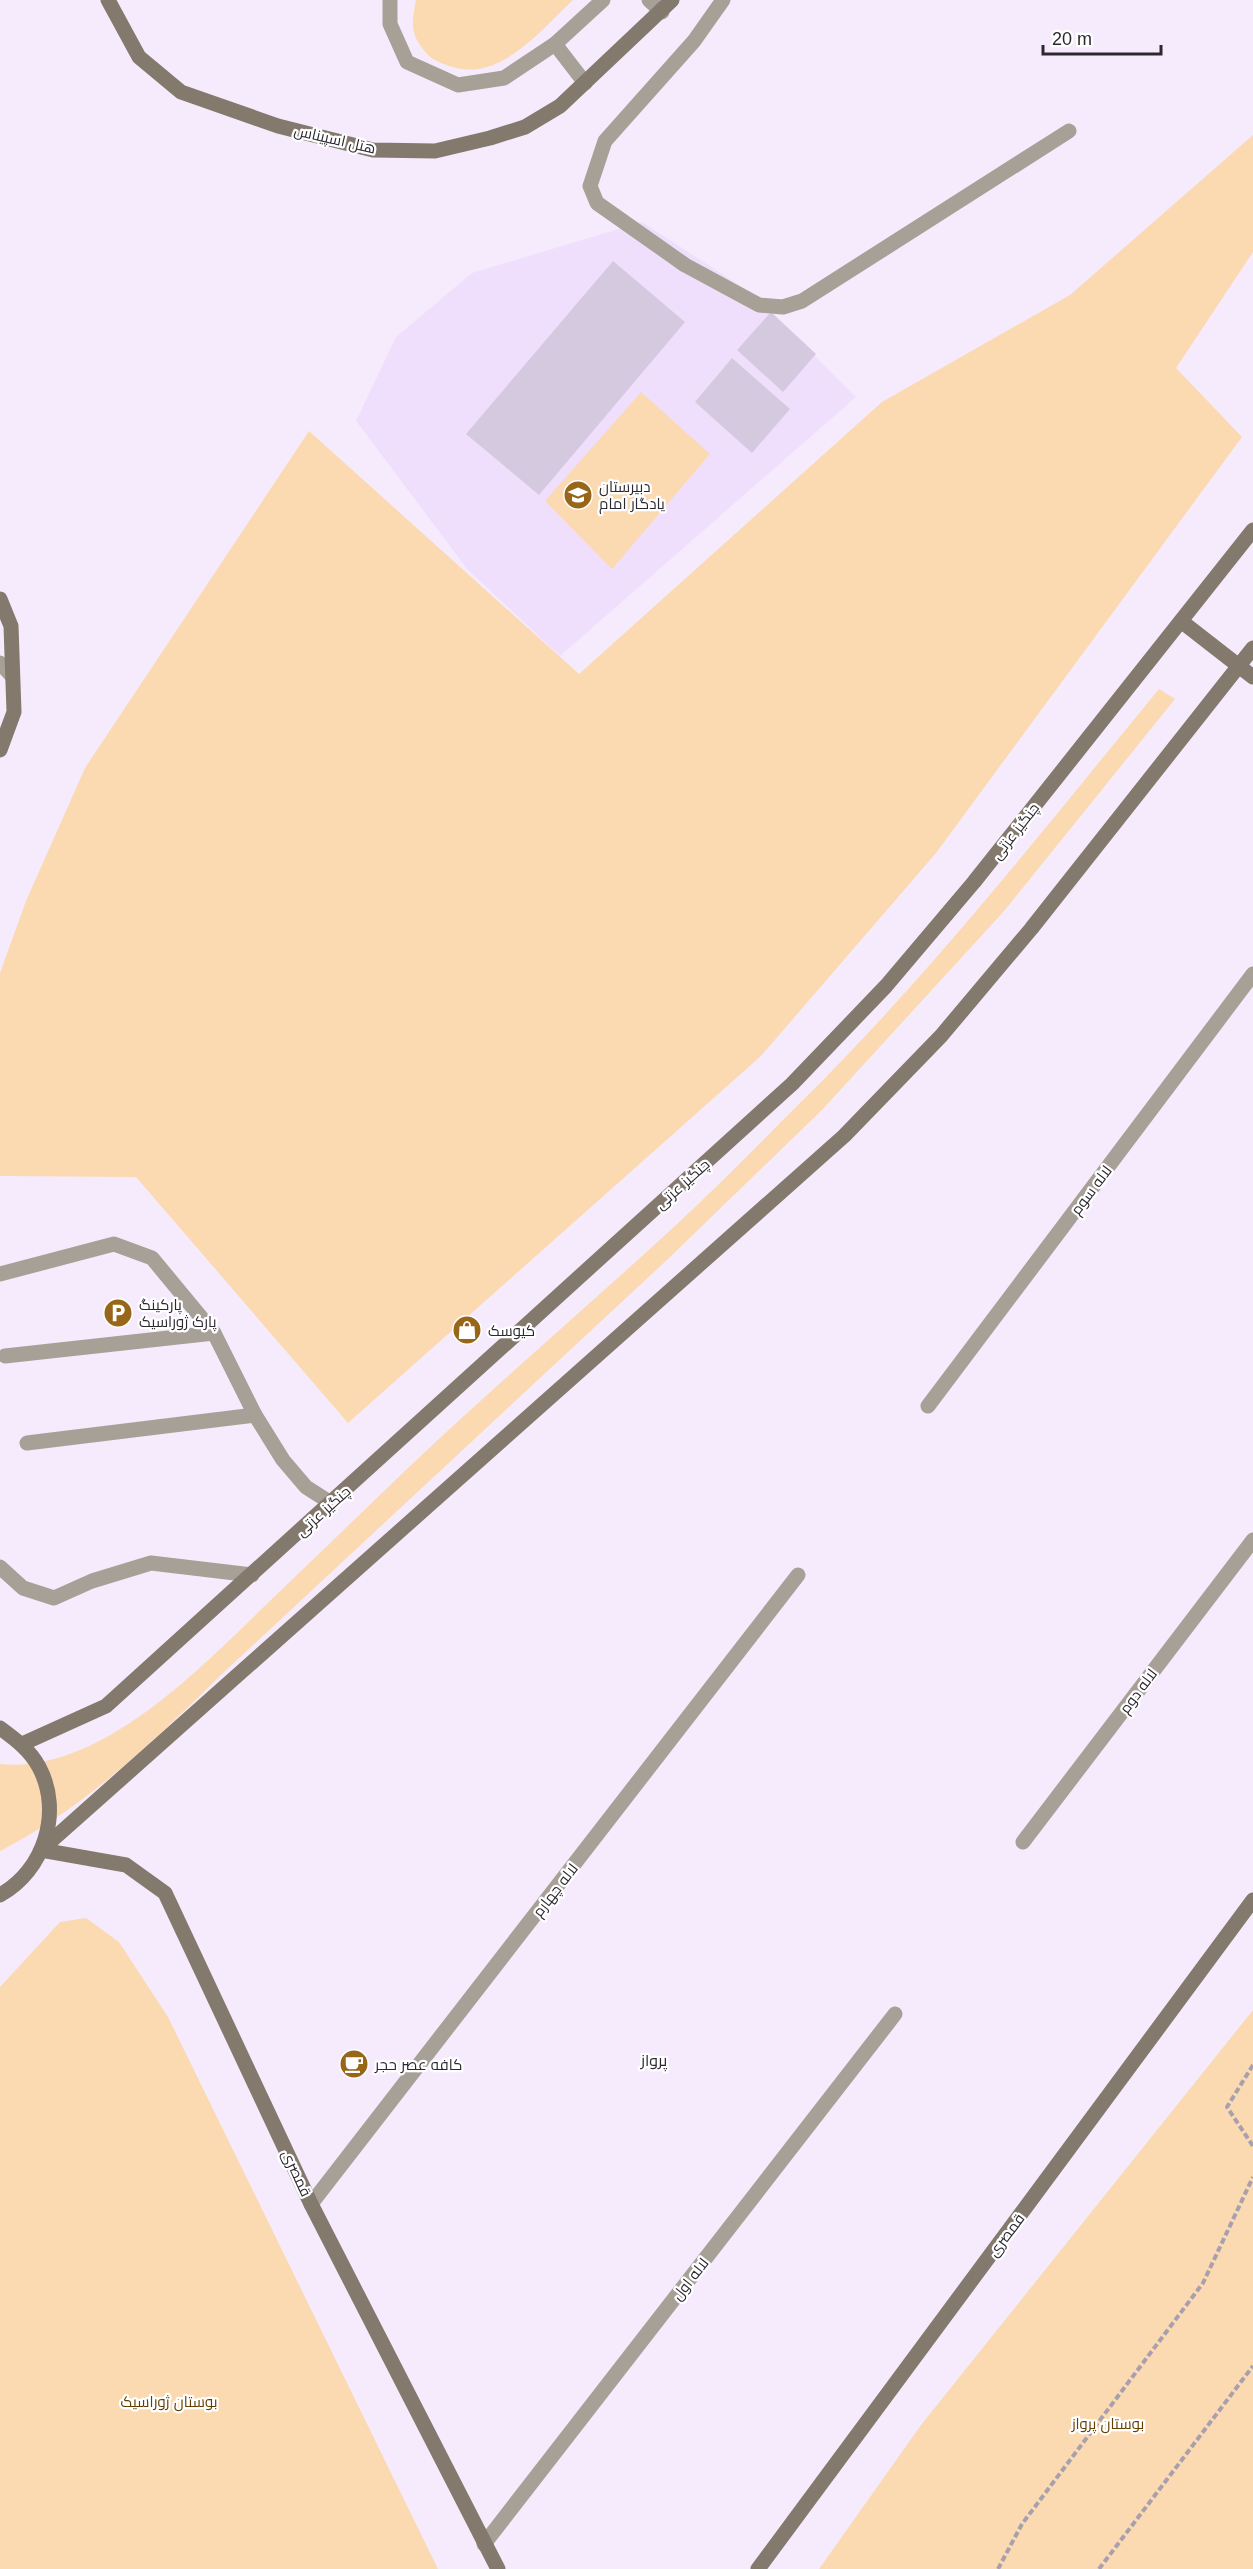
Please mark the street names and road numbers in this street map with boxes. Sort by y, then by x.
street label: هتل اسپیناس [292,121,377,159]
street label: چنگیز عزتی [988,799,1044,864]
street label: چنگیز عزتی [651,1155,714,1214]
street label: لاله سوم [1067,1162,1117,1219]
street label: چنگیز عزتی [292,1482,355,1541]
street label: لاله دوم [1116,1665,1162,1718]
street label: لاله چهارم [529,1860,583,1921]
street label: قمصری [277,2147,315,2200]
street label: قمصری [984,2210,1029,2261]
street label: لاله اول [668,2255,713,2304]

